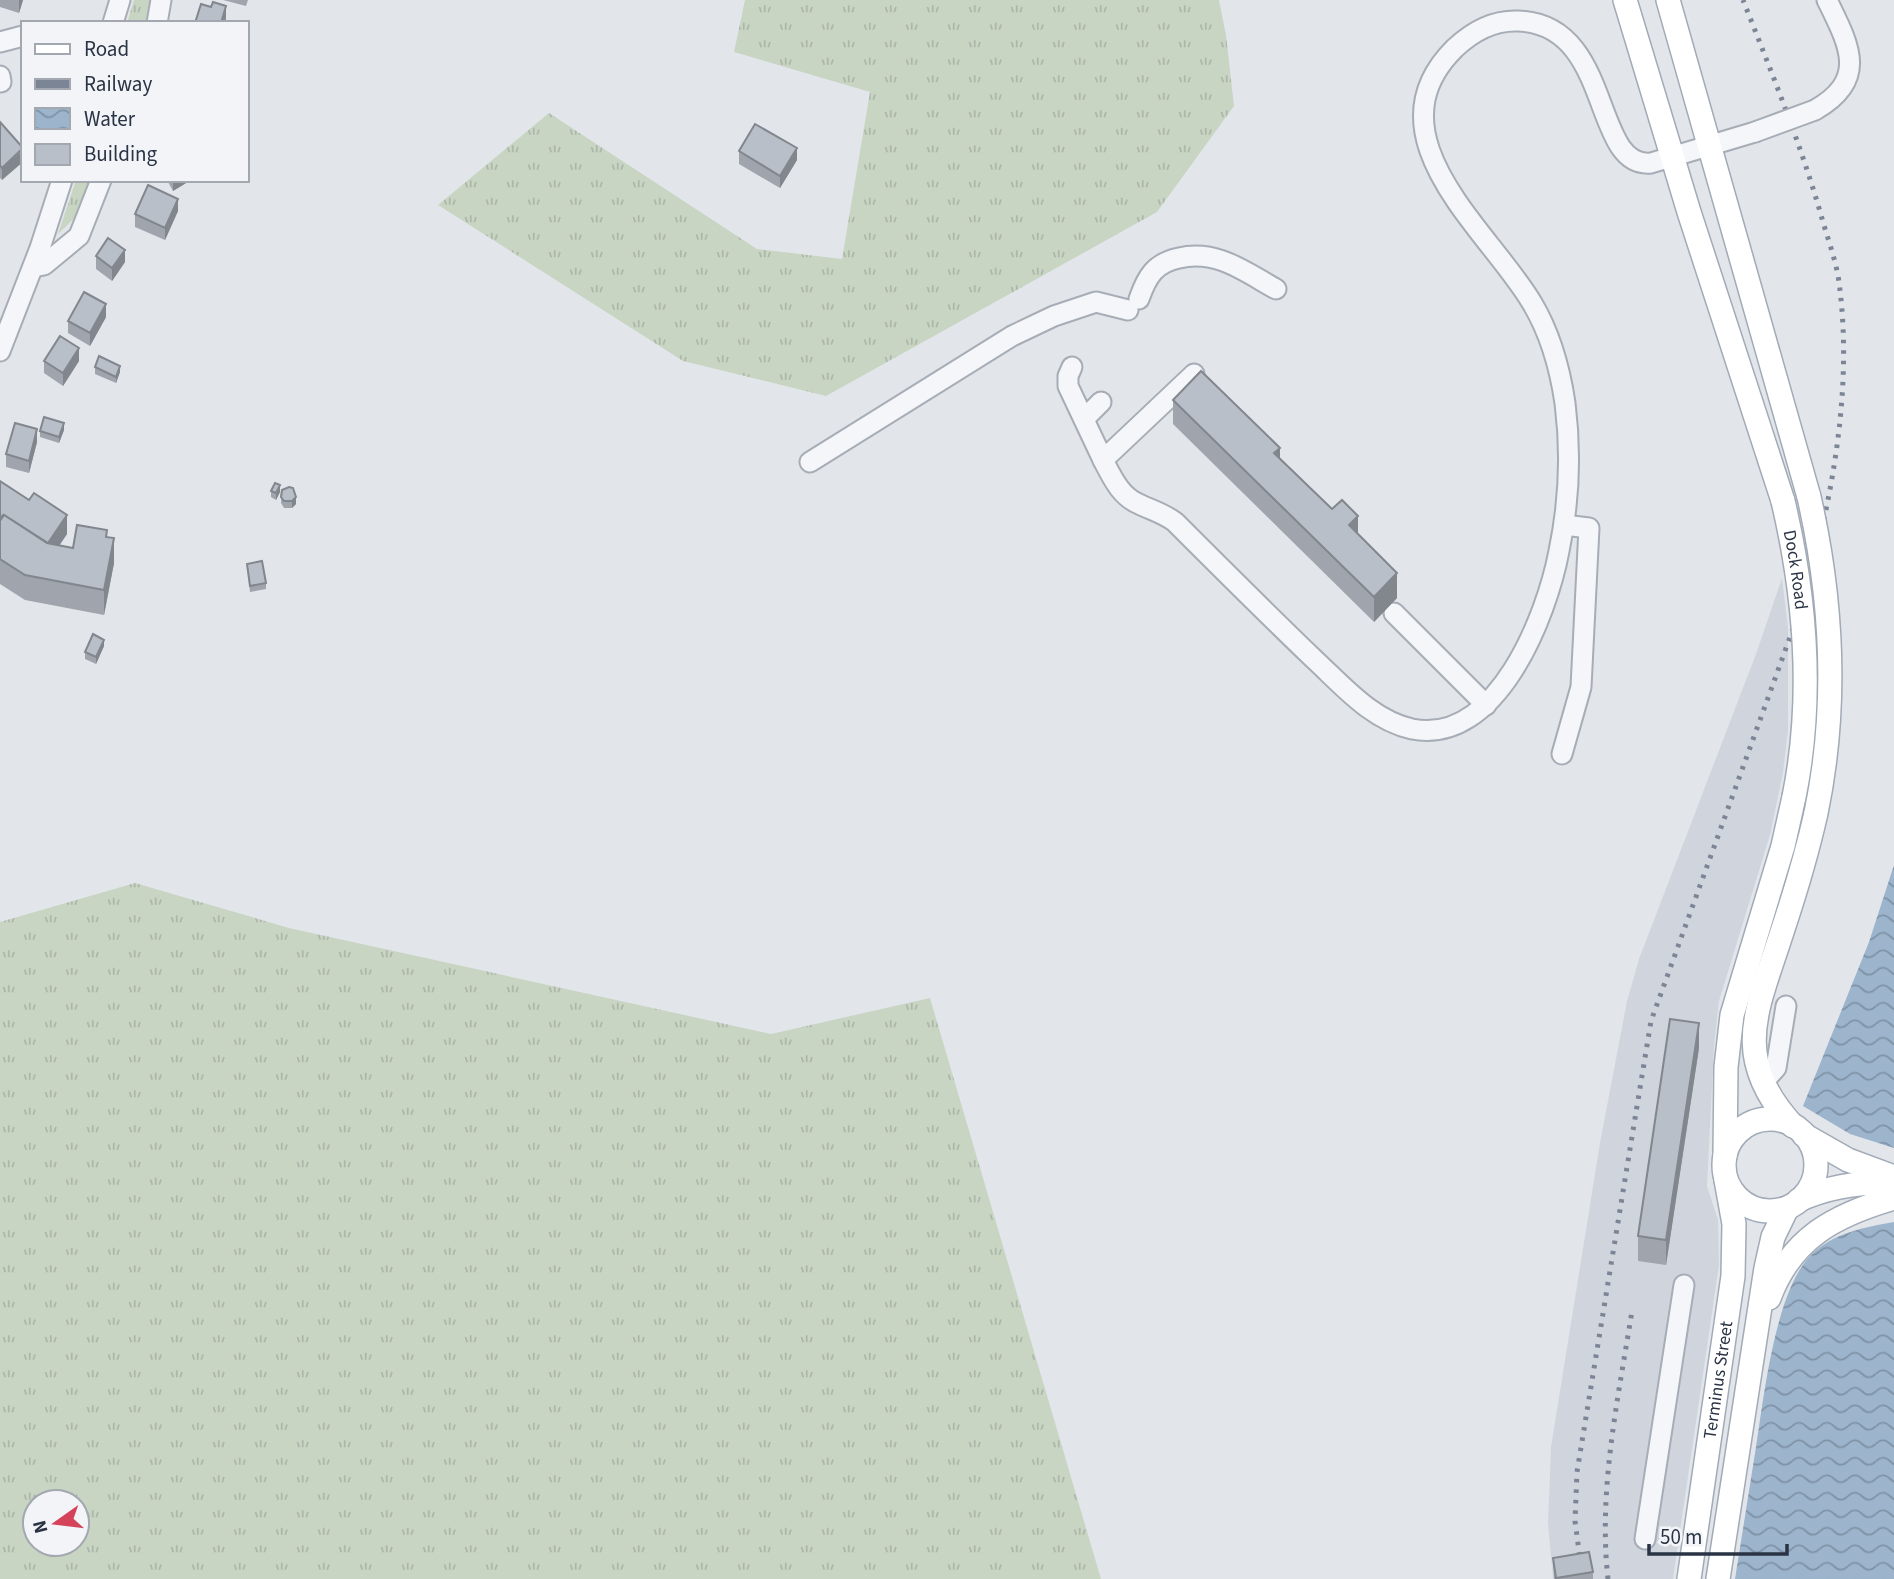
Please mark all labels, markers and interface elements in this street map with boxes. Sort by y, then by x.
legend [21,21,248,182]
text: Road [84,34,129,64]
text: Railway [84,69,152,99]
text: Water [84,104,136,134]
text: Building [84,139,158,169]
street label: Dock Road [1777,528,1814,611]
street label: Terminus Street [1697,1319,1739,1441]
north arrow [21,1488,91,1558]
scale bar [1649,1512,1787,1556]
text: N [26,1517,56,1536]
text: 50 m [1660,1522,1702,1552]

